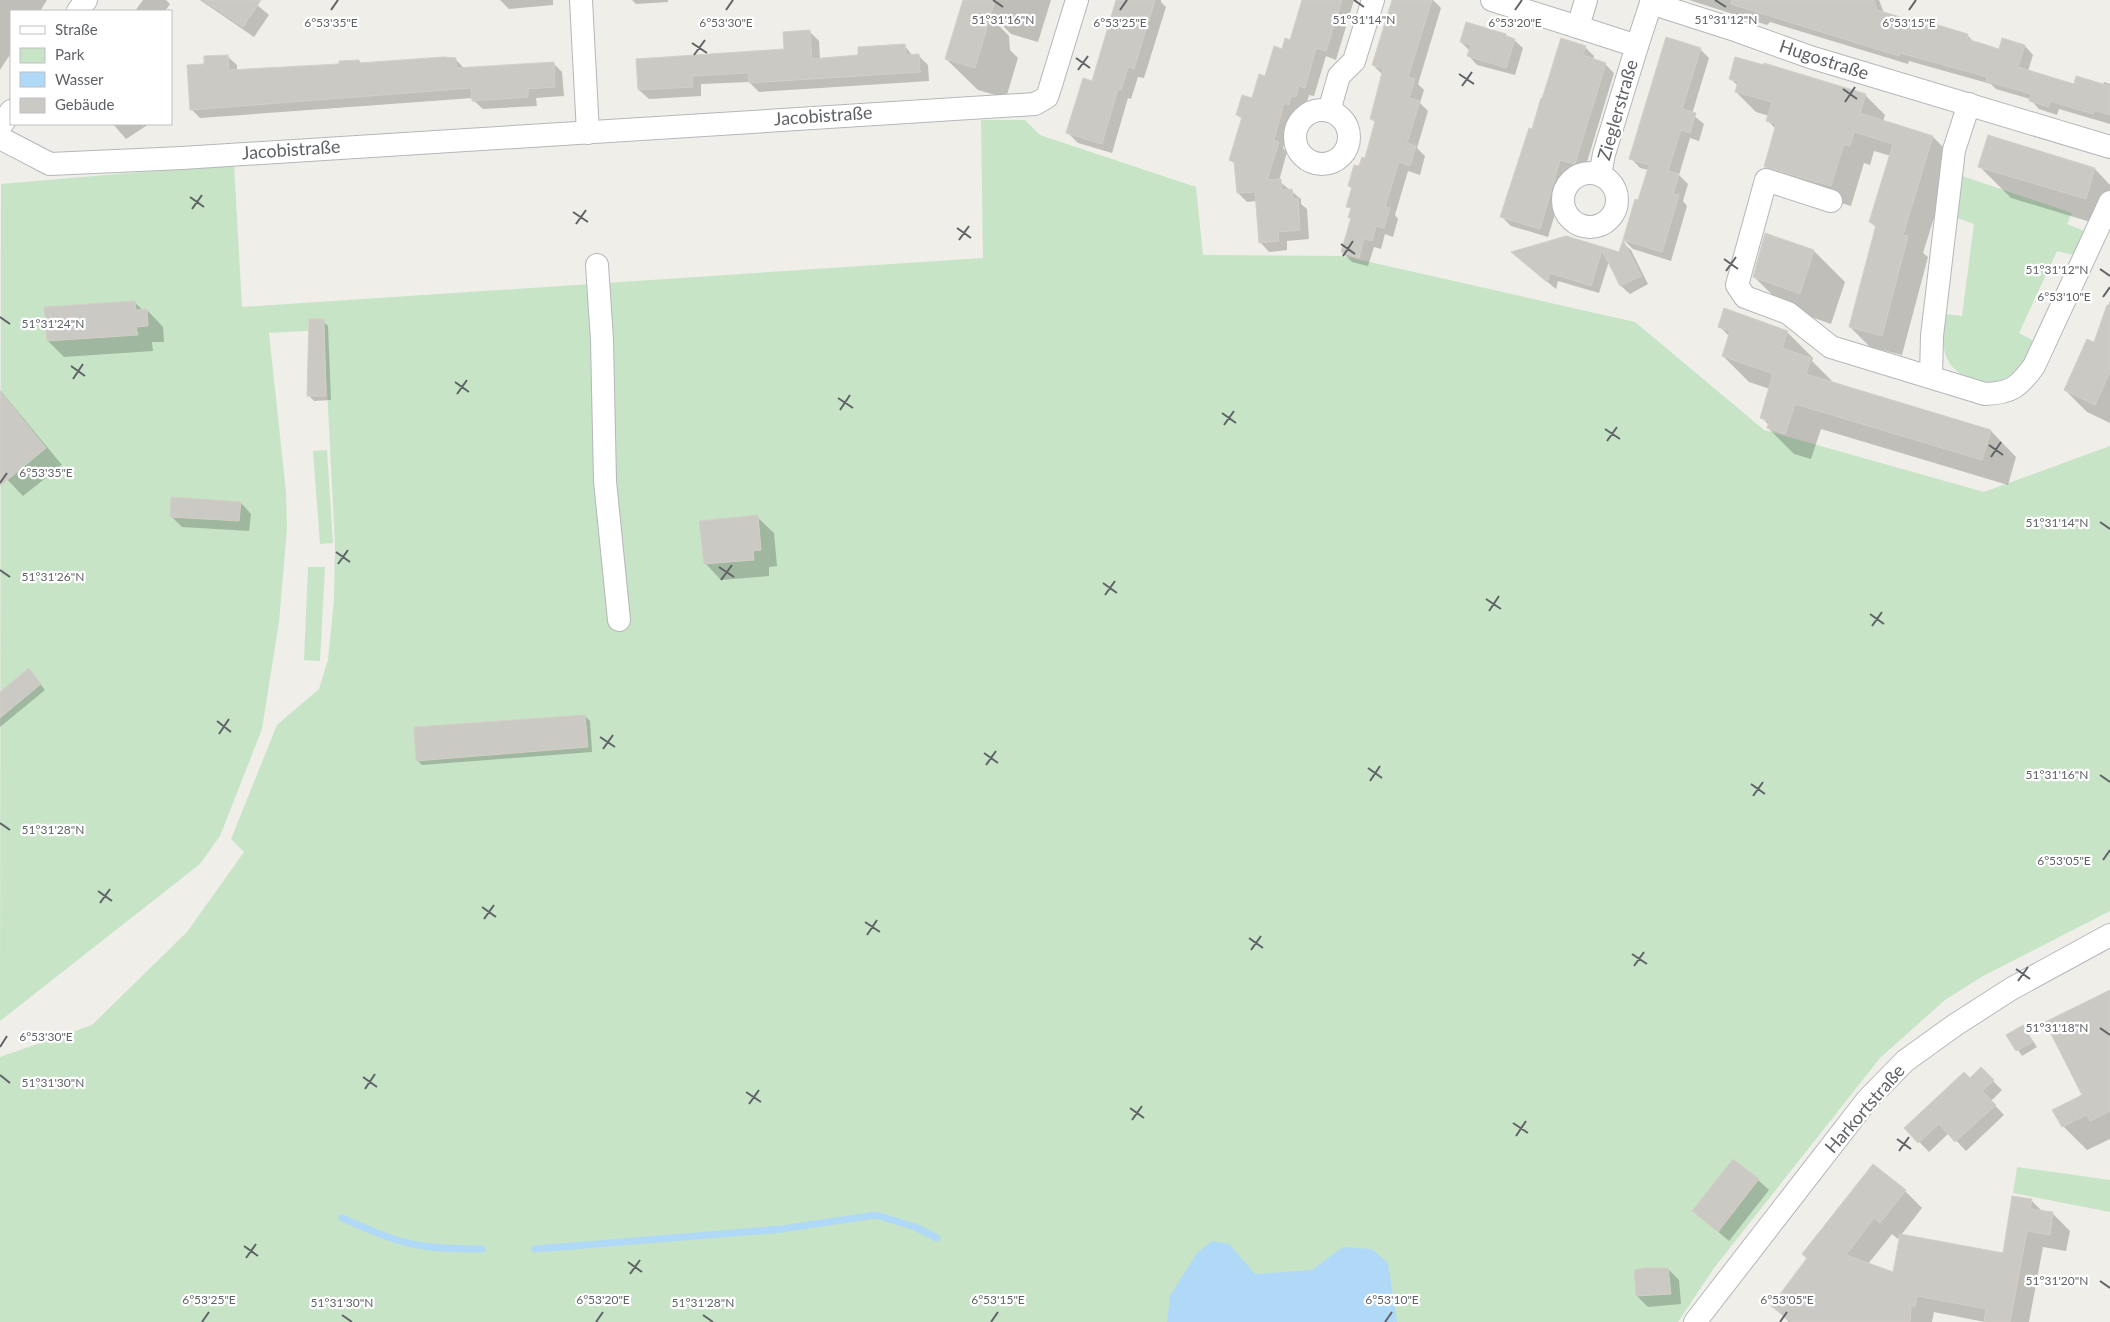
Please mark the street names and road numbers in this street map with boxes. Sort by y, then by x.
street label: Hugostraße [1777,34,1872,84]
street label: Zieglerstraße [1592,57,1642,163]
street label: Jacobistraße [773,101,873,129]
street label: Jacobistraße [241,135,341,163]
street label: Harkortstraße [1820,1059,1909,1157]

